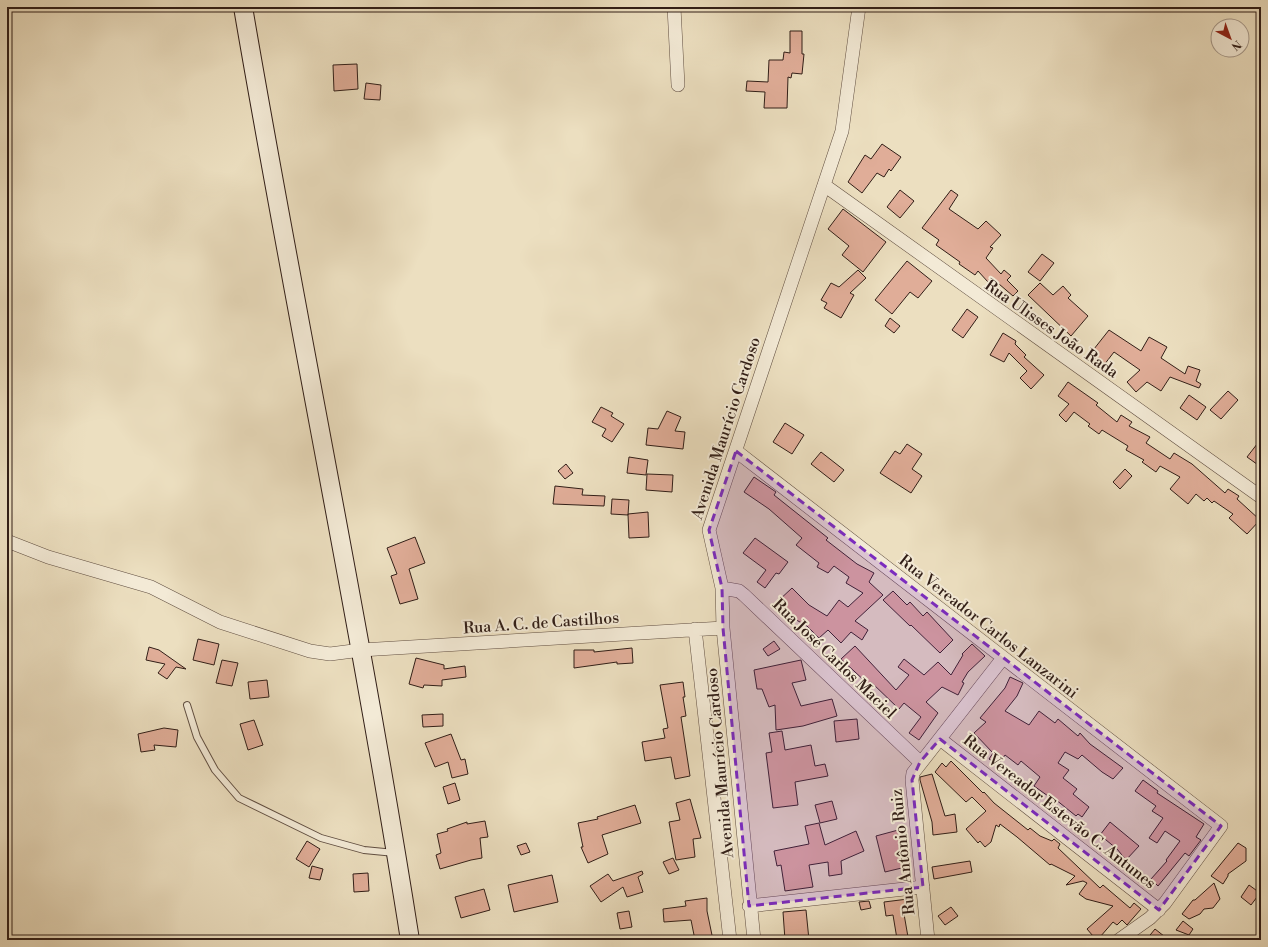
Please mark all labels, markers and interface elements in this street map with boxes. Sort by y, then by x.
north arrow [1210,18,1250,58]
text: N [1228,37,1244,53]
street label: Rua Ulisses João Rada [981,275,1123,383]
street label: Avenida Maurício Cardoso [687,334,765,523]
street label: Rua Vereador Carlos Lanzarini [895,551,1082,703]
street label: Rua José Carlos Maciel [768,595,900,723]
street label: Rua A. C. de Castilhos [462,608,620,638]
street label: Avenida Maurício Cardoso [702,667,738,860]
street label: Rua Vereador Estevão C. Antunes [959,730,1160,893]
street label: Rua Antônio Ruiz [886,788,920,916]

